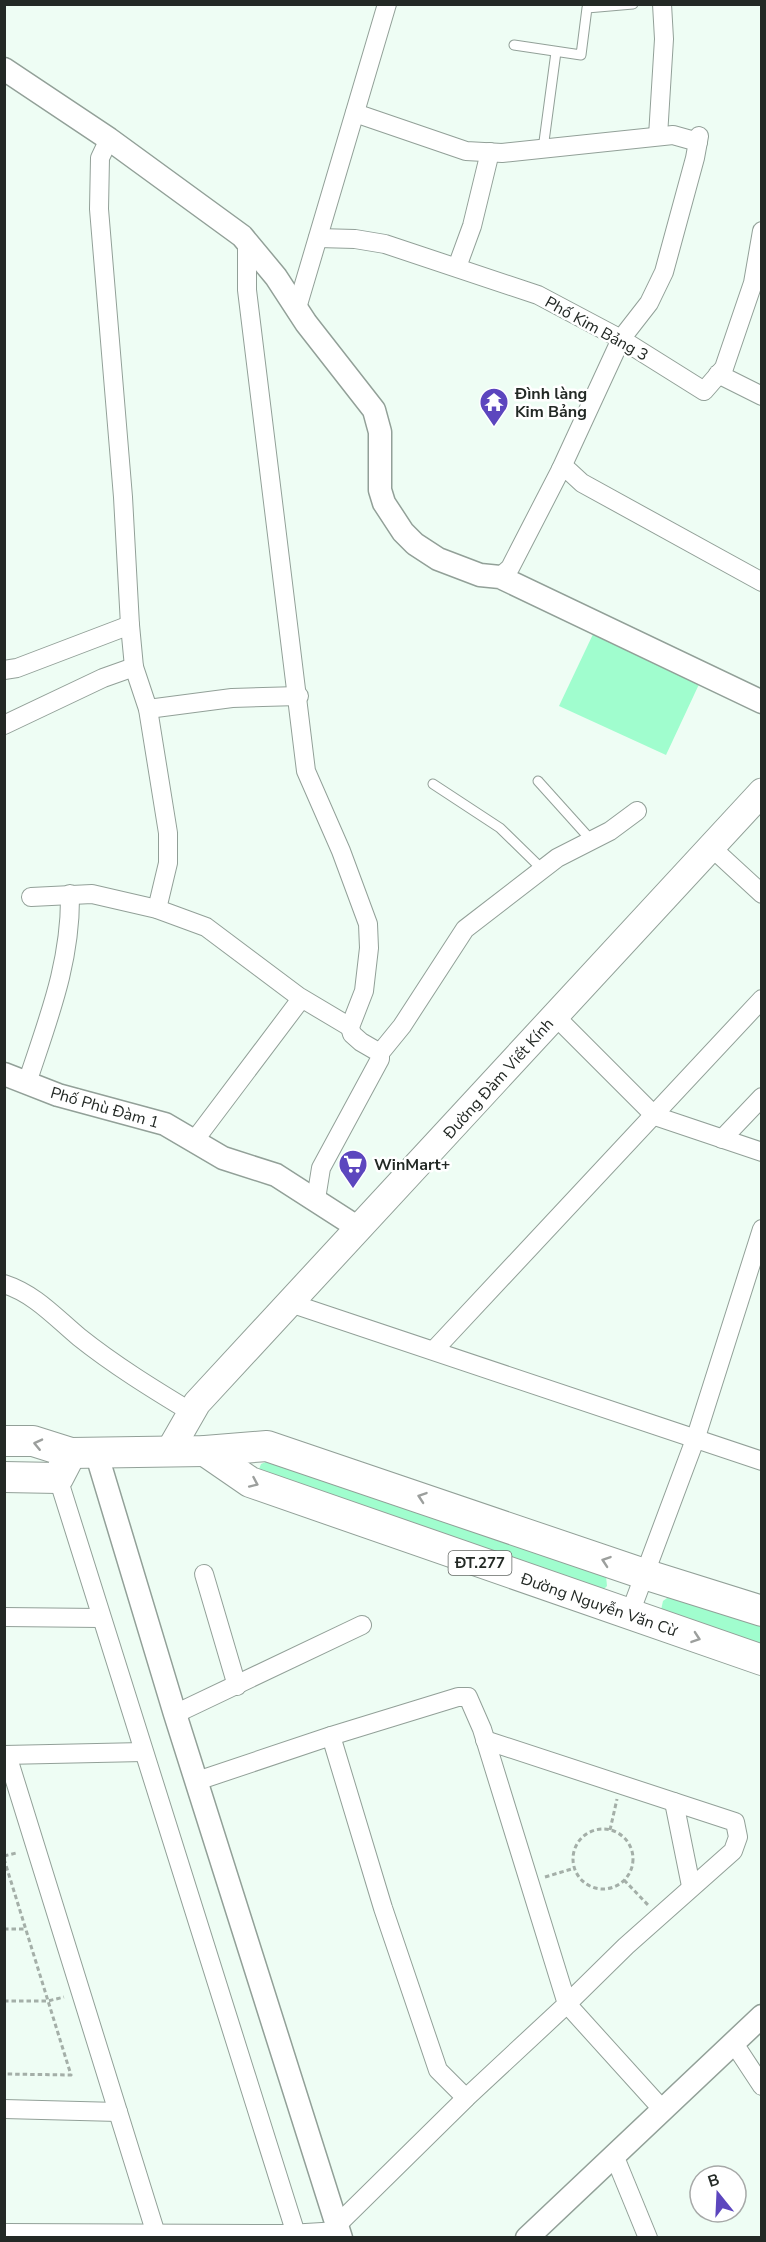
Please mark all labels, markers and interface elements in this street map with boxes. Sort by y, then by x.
street label: Phố Kim Bảng 3 [541,291,652,366]
place label: Đình làng Kim Bảng [514,383,587,423]
temple icon: Đình làng Kim Bảng [478,386,510,428]
street label: Đường Đàm Viết Kính [438,1014,559,1144]
street label: Phố Phù Đàm 1 [48,1082,162,1134]
supermarket icon: WinMart+ [337,1148,369,1190]
place label: WinMart+ [374,1154,450,1176]
one-way arrow [33,1438,43,1451]
one-way arrow [248,1476,259,1488]
one-way arrow [417,1491,428,1504]
road number: ĐT.277 [448,1551,512,1575]
one-way arrow [601,1555,612,1568]
street label: Đường Nguyễn Văn Cừ [517,1568,681,1642]
one-way arrow [690,1630,701,1643]
north arrow [688,2164,748,2224]
text: B [705,2169,722,2193]

